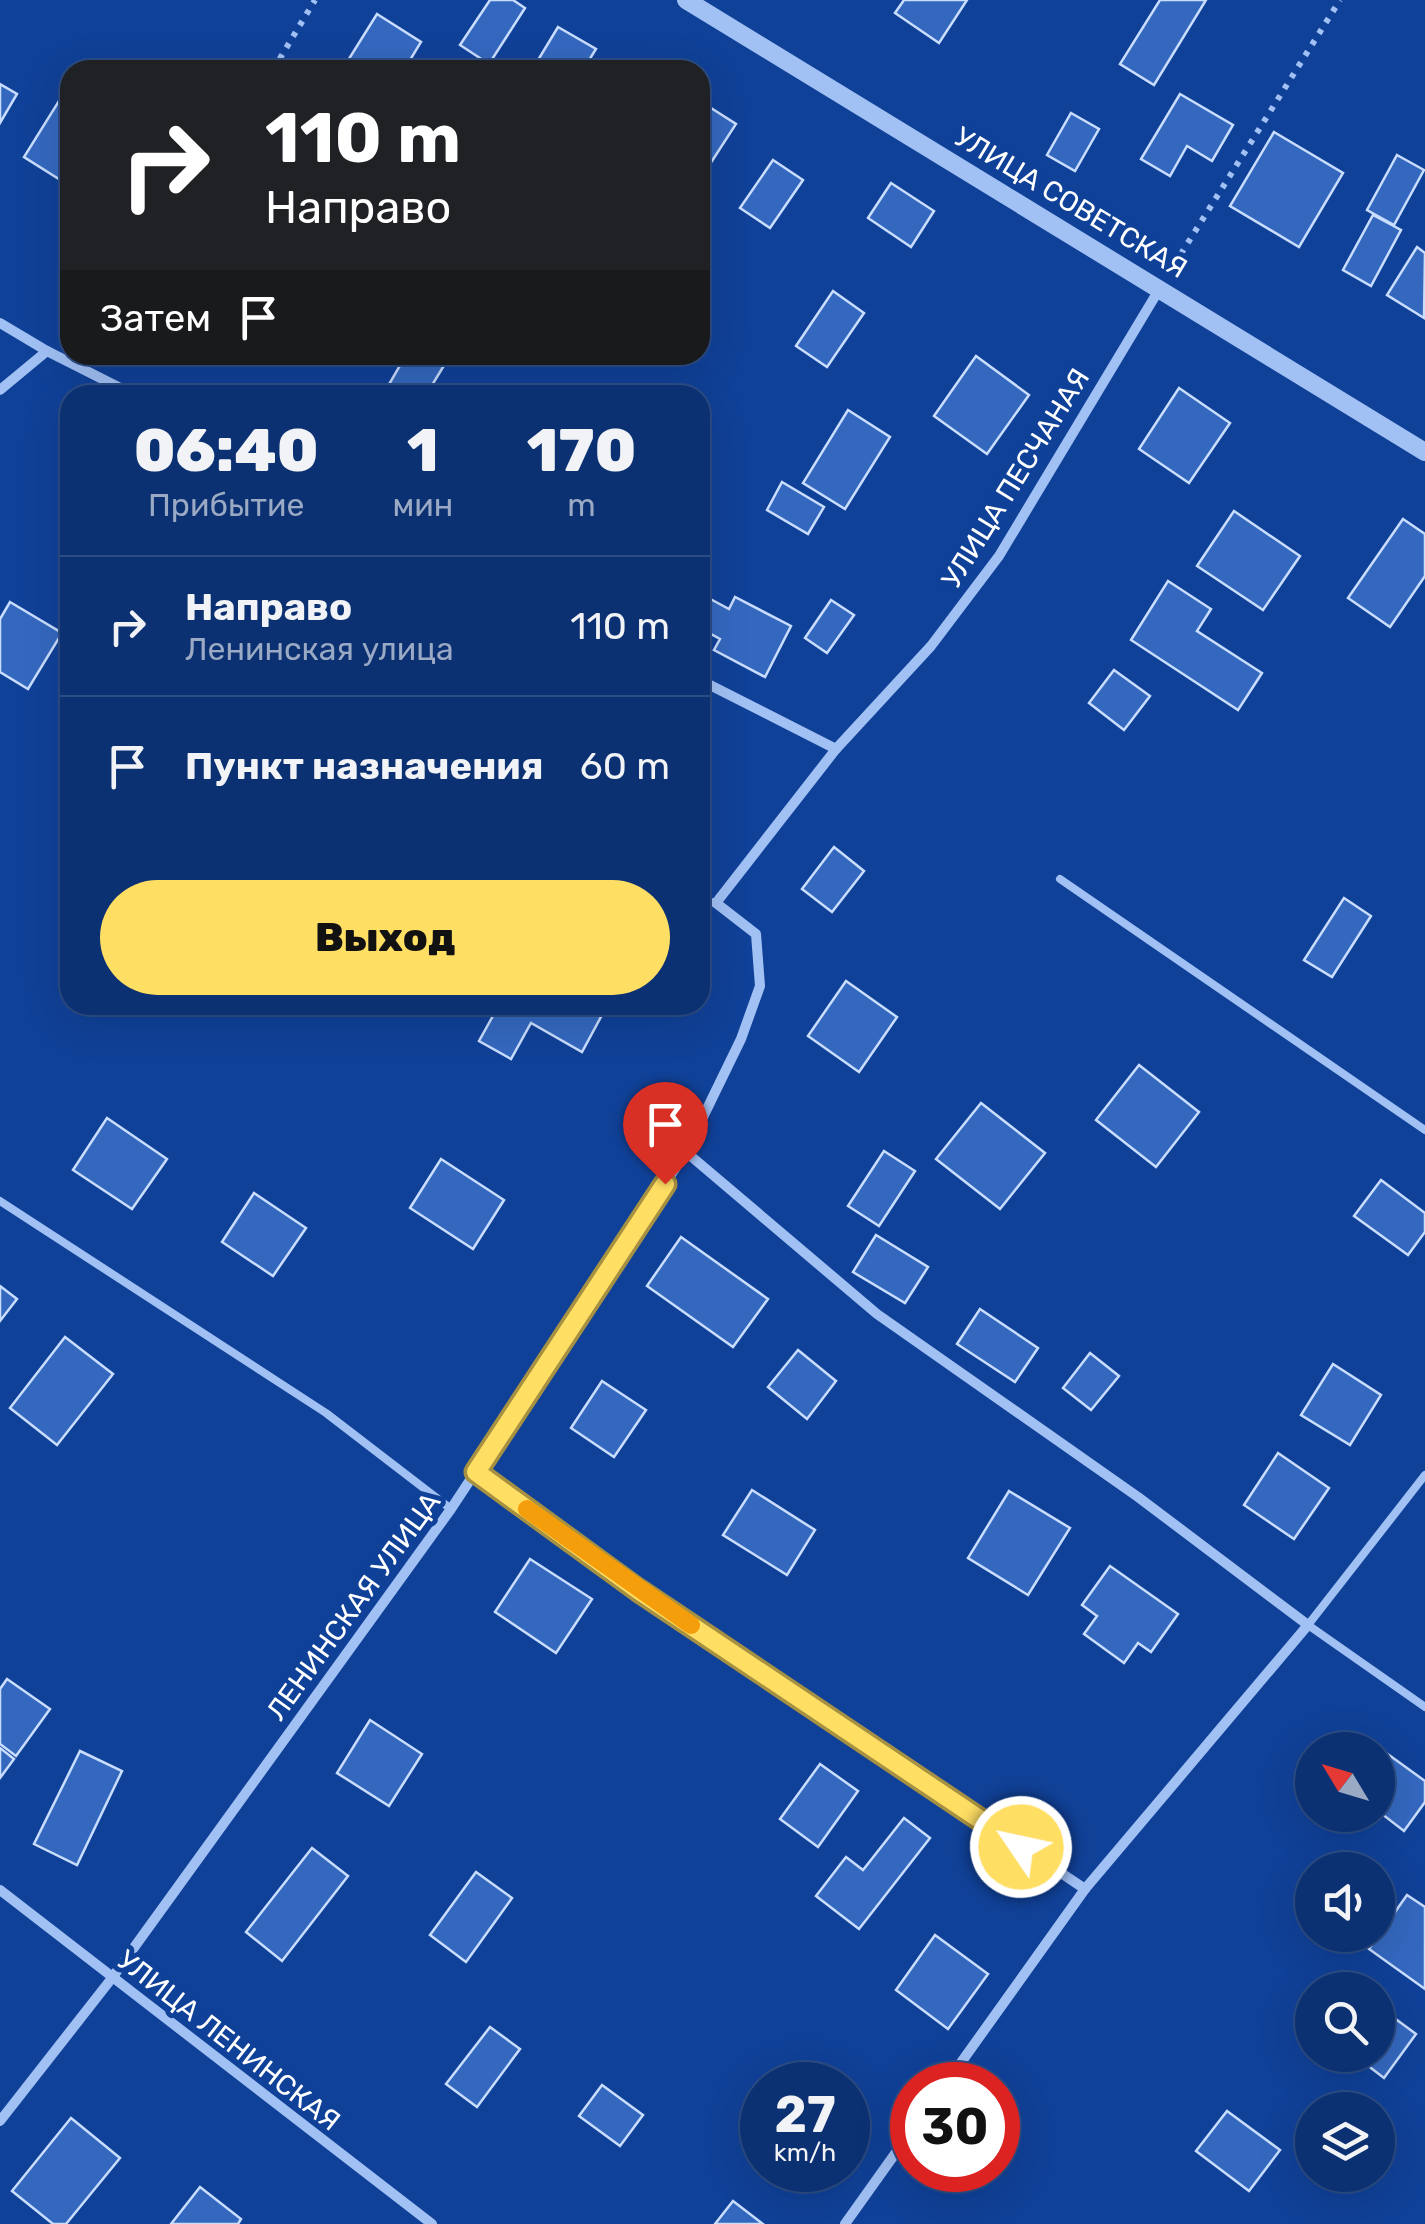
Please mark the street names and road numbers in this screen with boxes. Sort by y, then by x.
street label: УЛИЦА СОВЕТСКАЯ [948,120,1193,285]
street label: УЛИЦА ПЕСЧАНАЯ [935,363,1096,594]
street label: ЛЕНИНСКАЯ УЛИЦА [260,1486,447,1727]
street label: УЛИЦА ЛЕНИНСКАЯ [111,1943,347,2138]

